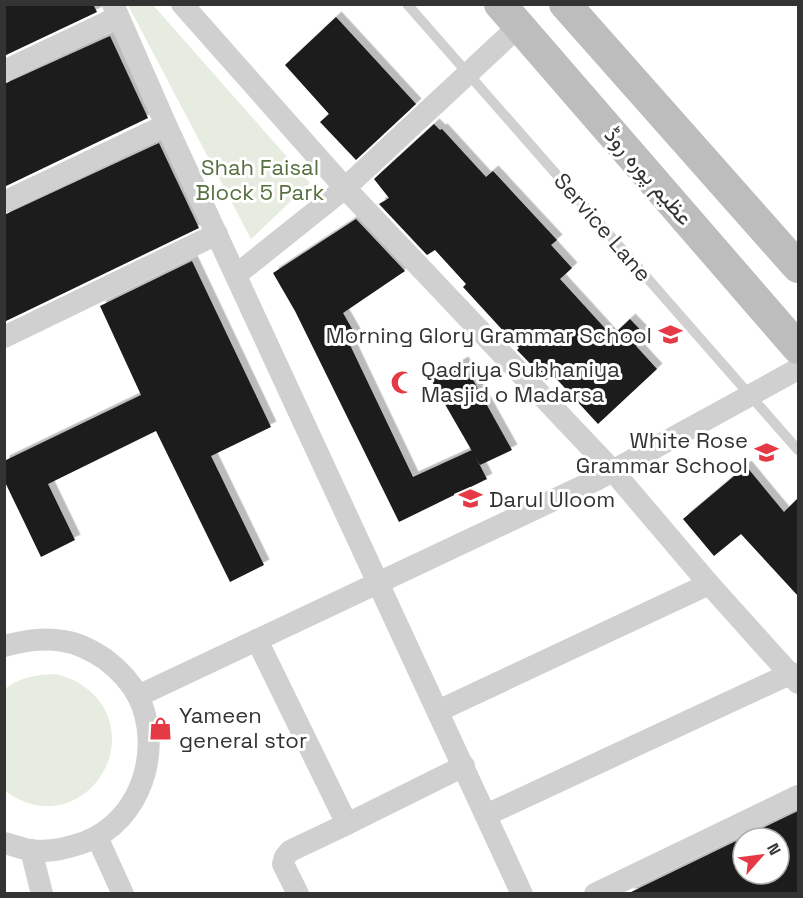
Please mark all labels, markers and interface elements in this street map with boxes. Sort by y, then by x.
street label: عظیم پورہ روڈ [598,121,699,231]
park label: Shah Faisal Block 5 Park [196,153,325,206]
street label: Service Lane [548,167,658,287]
place label: Morning Glory Grammar School [326,321,652,349]
school or university icon: Morning Glory Grammar School [657,322,683,348]
place label: Qadriya Subhaniya Masjid o Madarsa [421,355,620,408]
mosque icon: Qadriya Subhaniya Masjid o Madarsa [390,369,416,395]
place label: White Rose Grammar School [576,426,748,479]
school or university icon: White Rose Grammar School [753,440,779,466]
place label: Darul Uloom [489,485,615,513]
school or university icon: Darul Uloom [458,486,484,512]
place label: Yameen general stor [179,701,307,754]
shop icon: Yameen general stor [148,715,174,741]
north arrow [731,826,791,886]
text: N [762,840,786,859]

